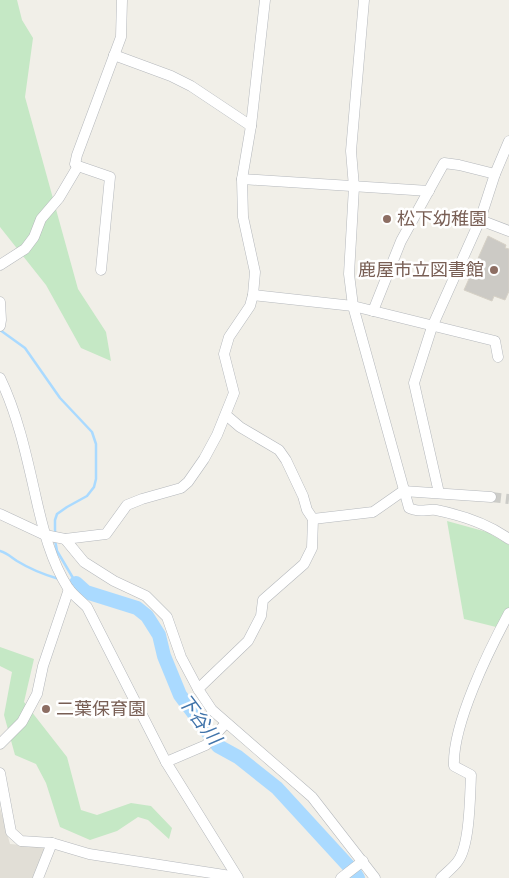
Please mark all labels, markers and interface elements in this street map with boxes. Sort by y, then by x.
place label: 松下幼稚園 [397,207,487,229]
marker: 松下幼稚園 [381,213,393,225]
place label: 鹿屋市立図書館 [358,258,484,280]
marker: 鹿屋市立図書館 [488,264,500,276]
water label: 下谷川 [174,689,228,750]
place label: 二葉保育園 [56,697,146,719]
marker: 二葉保育園 [40,703,52,715]

